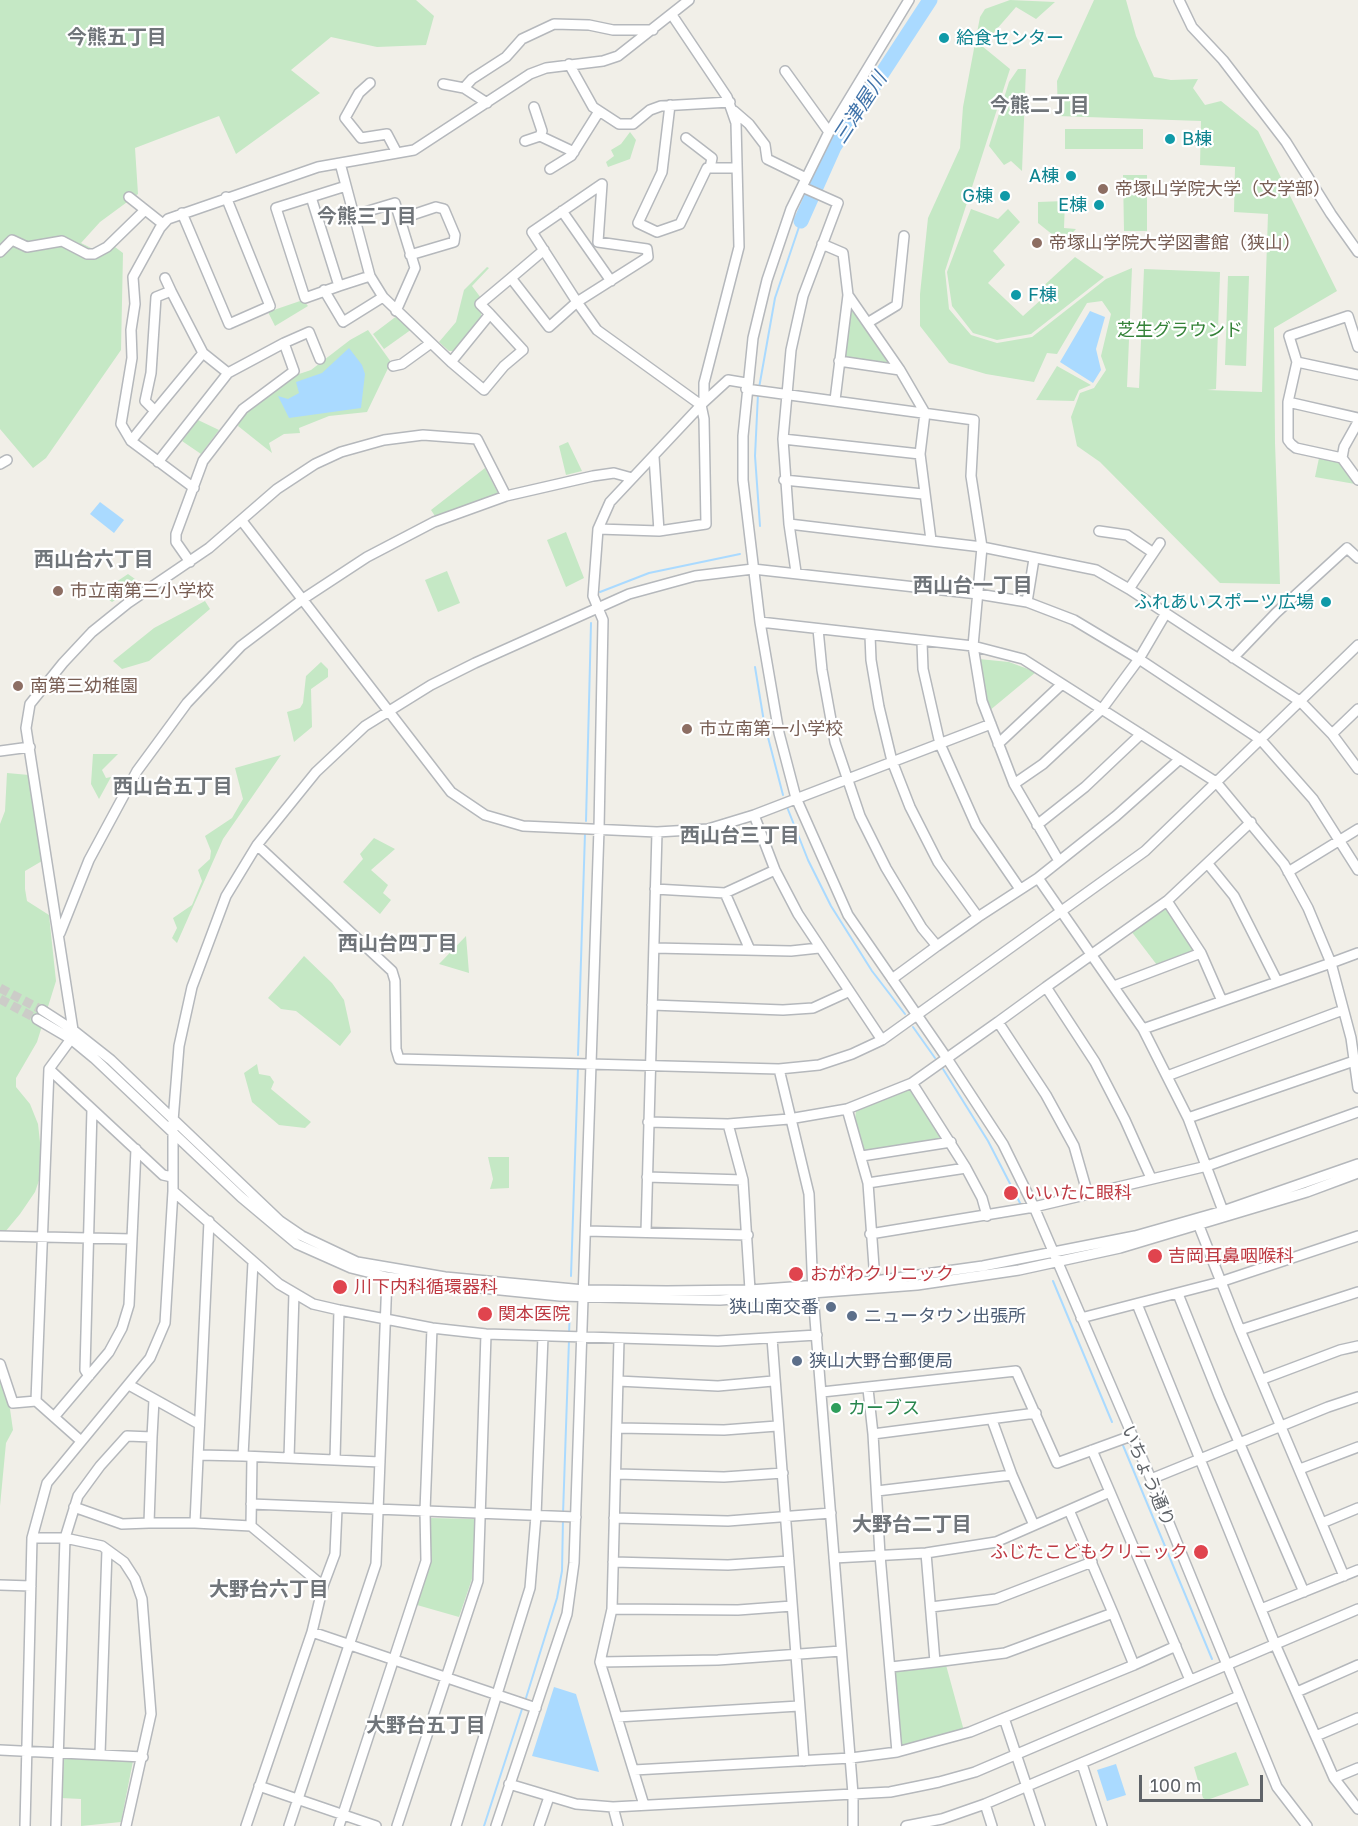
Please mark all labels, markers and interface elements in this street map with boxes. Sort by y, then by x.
district label: 今熊五丁目 [67,26,167,50]
place label: 給食センター [956,27,1064,49]
marker: 給食センター [937,31,951,45]
water label: 三津屋川 [828,68,892,148]
district label: 今熊二丁目 [990,94,1090,118]
place label: B棟 [1182,128,1212,150]
marker: B棟 [1163,132,1177,146]
place label: A棟 [1029,165,1059,187]
marker: A棟 [1064,169,1078,183]
place label: 帝塚山学院大学（文学部） [1115,178,1331,200]
marker: 帝塚山学院大学（文学部） [1096,182,1110,196]
place label: G棟 [962,185,993,207]
marker: G棟 [998,189,1012,203]
place label: E棟 [1058,194,1087,216]
marker: E棟 [1092,198,1106,212]
district label: 今熊三丁目 [317,205,417,229]
place label: 帝塚山学院大学図書館（狭山） [1049,232,1301,254]
marker: 帝塚山学院大学図書館（狭山） [1030,236,1044,250]
place label: F棟 [1028,284,1057,306]
marker: F棟 [1009,288,1023,302]
park label: 芝生グラウンド [1117,319,1243,341]
district label: 西山台六丁目 [34,548,154,572]
district label: 西山台一丁目 [913,574,1033,598]
place label: 市立南第三小学校 [70,580,214,602]
marker: 市立南第三小学校 [51,584,65,598]
place label: ふれあいスポーツ広場 [1134,591,1314,613]
marker: ふれあいスポーツ広場 [1319,595,1333,609]
place label: 南第三幼稚園 [30,675,138,697]
marker: 南第三幼稚園 [11,679,25,693]
place label: 市立南第一小学校 [699,718,843,740]
marker: 市立南第一小学校 [680,722,694,736]
district label: 西山台五丁目 [113,775,233,799]
district label: 西山台三丁目 [680,824,800,848]
district label: 西山台四丁目 [338,932,458,956]
place label: いいたに眼科 [1024,1182,1132,1204]
marker: いいたに眼科 [1002,1184,1020,1202]
place label: 吉岡耳鼻咽喉科 [1168,1245,1294,1267]
marker: 吉岡耳鼻咽喉科 [1146,1247,1164,1265]
place label: おがわクリニック [810,1263,954,1285]
marker: おがわクリニック [787,1265,805,1283]
place label: 川下内科循環器科 [354,1276,498,1298]
marker: 川下内科循環器科 [331,1278,349,1296]
place label: 狭山南交番 [729,1296,819,1318]
marker: 狭山南交番 [824,1300,838,1314]
place label: 関本医院 [498,1303,570,1325]
marker: 関本医院 [476,1305,494,1323]
place label: ニュータウン出張所 [864,1305,1026,1327]
marker: ニュータウン出張所 [845,1309,859,1323]
place label: 狭山大野台郵便局 [809,1350,953,1372]
marker: 狭山大野台郵便局 [790,1354,804,1368]
place label: カーブス [848,1397,920,1419]
marker: カーブス [829,1401,843,1415]
street label: いちょう通り [1117,1422,1179,1530]
district label: 大野台二丁目 [852,1513,972,1537]
place label: ふじたこどもクリニック [990,1541,1188,1563]
marker: ふじたこどもクリニック [1192,1543,1210,1561]
district label: 大野台六丁目 [209,1578,329,1602]
district label: 大野台五丁目 [366,1714,486,1738]
scale bar [1142,1763,1266,1801]
text: 100 m [1150,1774,1201,1796]

